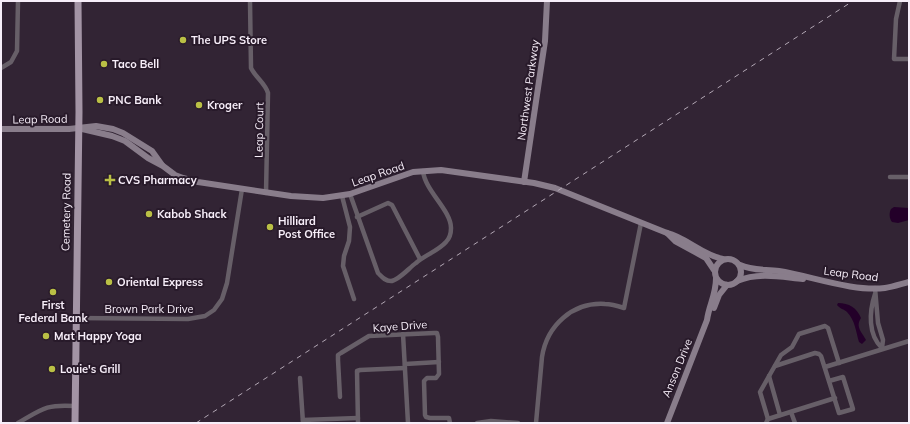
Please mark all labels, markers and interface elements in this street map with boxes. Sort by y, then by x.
place label: The UPS Store [191,33,267,47]
marker: The UPS Store [178,35,188,45]
street label: Northwest Parkway [514,39,542,141]
place label: Taco Bell [112,57,159,71]
marker: Taco Bell [99,59,109,69]
place label: PNC Bank [108,93,162,107]
marker: PNC Bank [95,95,105,105]
place label: Kroger [207,98,243,112]
marker: Kroger [194,100,204,110]
street label: Leap Court [252,102,266,158]
street label: Leap Road [12,112,68,126]
street label: Leap Road [350,158,406,190]
street label: Cemetery Road [58,173,74,251]
place label: CVS Pharmacy [118,173,197,187]
marker: CVS Pharmacy [105,175,115,185]
place label: Kabob Shack [157,207,227,221]
marker: Kabob Shack [144,209,154,219]
place label: Hilliard Post Office [278,214,335,241]
marker: Hilliard Post Office [265,222,275,232]
street label: Leap Road [823,264,879,284]
place label: Oriental Express [117,275,204,289]
marker: Oriental Express [104,277,114,287]
marker: First Federal Bank [48,287,58,297]
place label: First Federal Bank [18,298,88,325]
street label: Brown Park Drive [104,302,194,316]
street label: Kaye Drive [372,317,428,335]
place label: Mat Happy Yoga [54,329,142,343]
marker: Mat Happy Yoga [41,331,51,341]
street label: Anson Drive [659,337,695,399]
place label: Louie's Grill [60,362,120,376]
marker: Louie's Grill [47,364,57,374]

